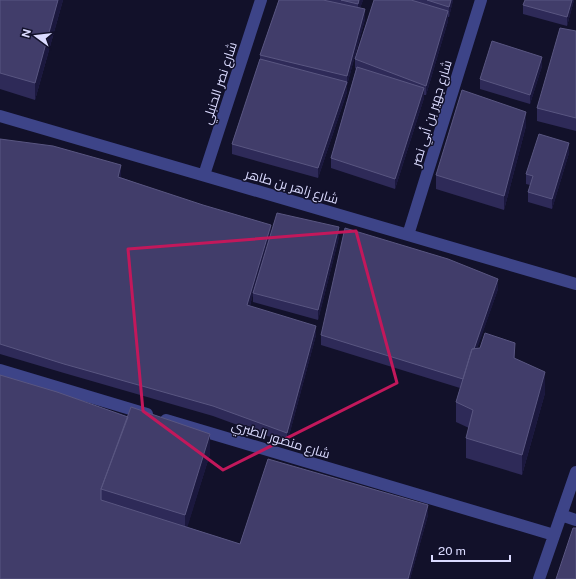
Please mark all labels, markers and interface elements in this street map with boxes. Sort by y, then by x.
north arrow [16,16,56,56]
text: N [19,28,33,39]
street label: شارع نصر الحنبلي [199,40,243,127]
street label: شارع جهير بن أبي نصر [407,58,458,170]
street label: شارع زاهر بن طاهر [242,166,340,208]
street label: شارع منصور الطبري [229,417,332,464]
scale bar [432,537,510,563]
text: 20 m [438,544,466,558]

